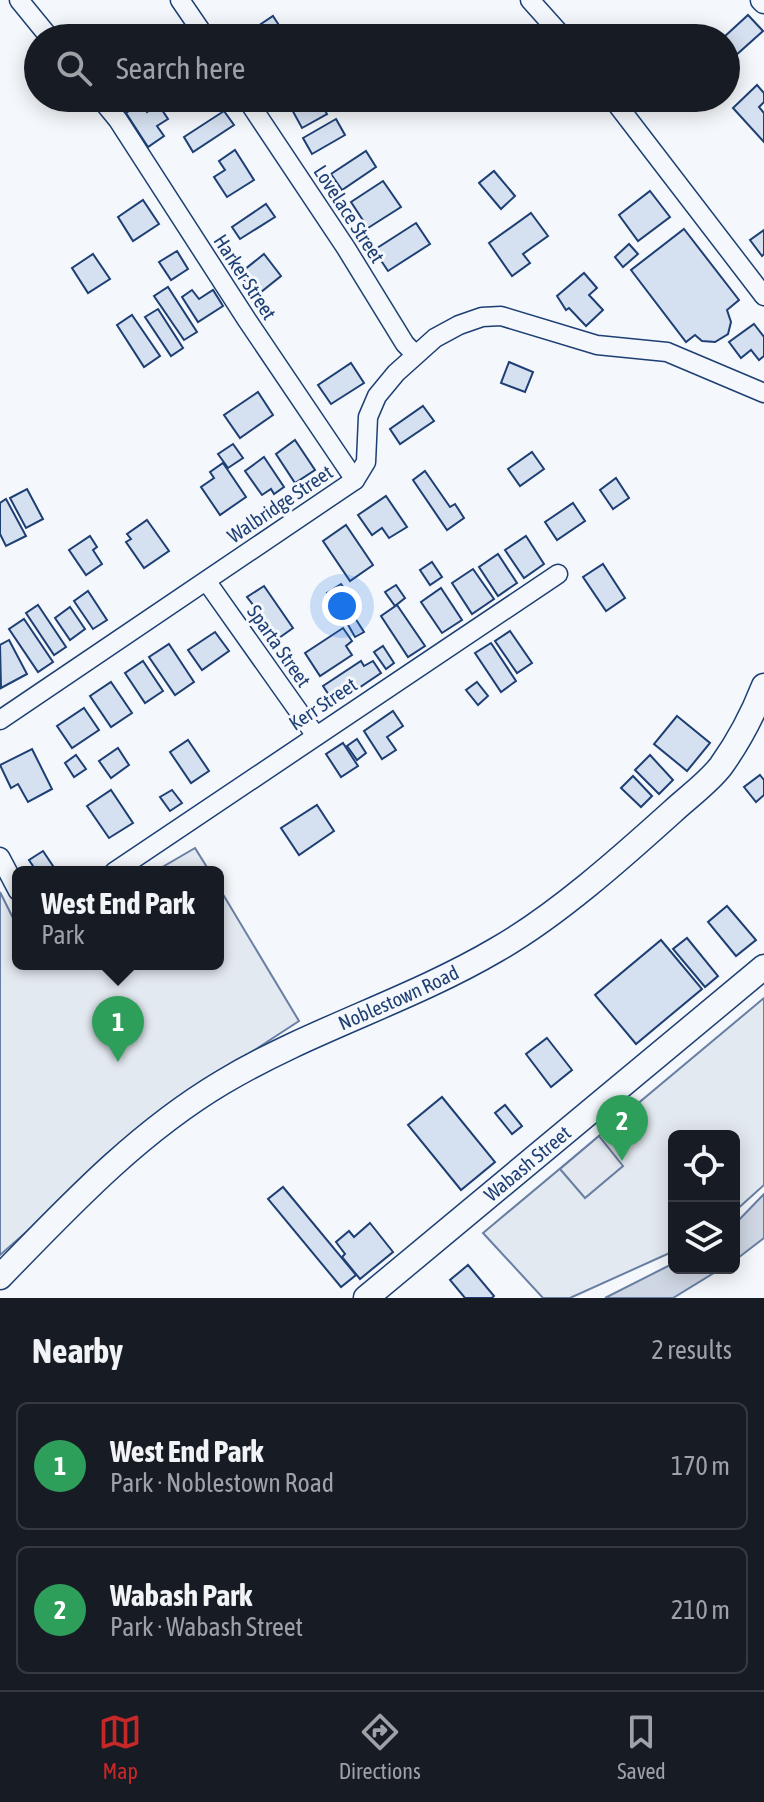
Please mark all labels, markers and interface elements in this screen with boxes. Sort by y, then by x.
search box [24,24,740,112]
icon: search [52,46,96,90]
text: Search here [116,51,245,85]
street label: Lovelace Street [309,161,390,267]
street label: Harker Street [209,230,282,324]
street label: Walbridge Street [223,460,337,547]
your location [322,586,362,626]
street label: Sparta Street [243,600,316,691]
street label: Kerr Street [284,672,361,735]
popup [12,866,224,970]
text: West End Park [41,886,195,920]
text: Park [41,920,85,950]
street label: Noblestown Road [335,960,462,1034]
pin: 1 [92,996,144,1062]
pin: 2 [596,1095,648,1161]
street label: Wabash Street [479,1121,575,1206]
map controls [668,1130,740,1274]
button: locate [668,1130,740,1202]
button: layers [668,1202,740,1274]
text: Nearby [32,1331,123,1370]
text: 2 results [651,1335,732,1365]
text: West End Park [110,1434,264,1468]
text: 1 [54,1451,66,1481]
text: 170 m [671,1451,730,1481]
text: Park · Noblestown Road [110,1468,334,1498]
text: Wabash Park [110,1578,252,1612]
text: 2 [54,1595,66,1625]
text: 210 m [671,1595,730,1625]
text: Park · Wabash Street [110,1612,303,1642]
tab: Map [98,1710,142,1784]
tab: Directions [339,1710,421,1784]
tab: Saved [617,1710,666,1784]

